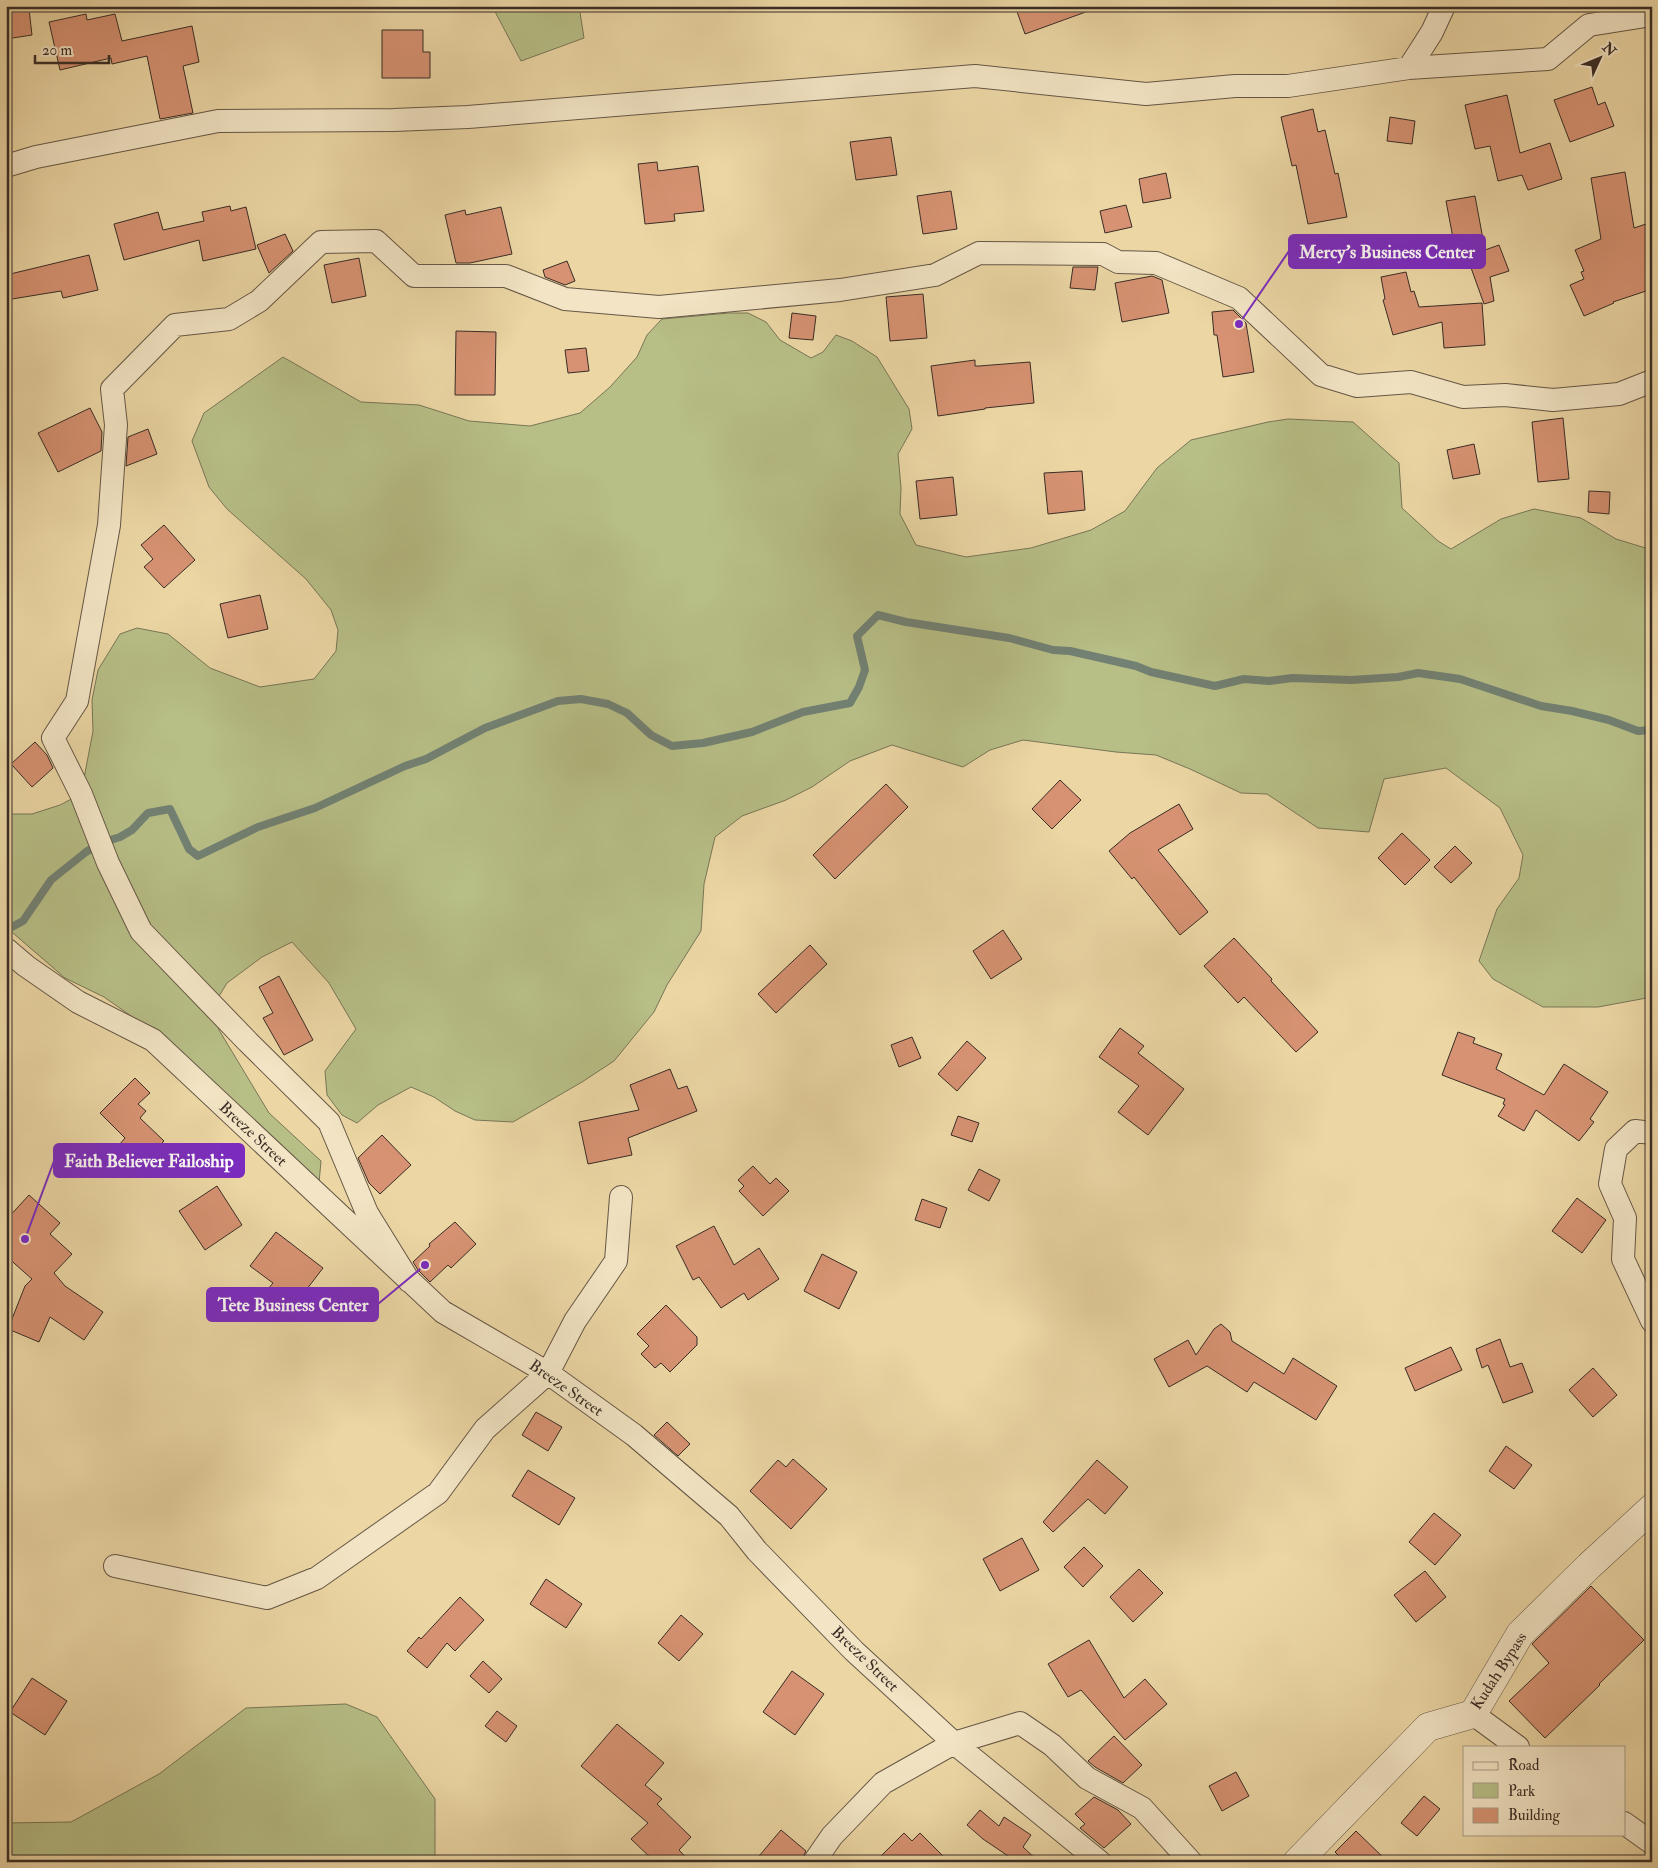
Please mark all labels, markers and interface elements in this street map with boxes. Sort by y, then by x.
scale bar [35,32,109,64]
north arrow [1576,32,1626,82]
text: N [1598,38,1620,60]
text: 20 m [42,41,72,60]
callout: Mercy's Business Center [1289,235,1485,268]
text: Mercy's Business Center [1298,241,1475,264]
street label: Breeze Street [215,1097,291,1171]
callout: Faith Believer Failoship [54,1144,244,1177]
text: Faith Believer Failoship [64,1150,234,1173]
callout: Tete Business Center [207,1288,378,1321]
text: Tete Business Center [217,1294,369,1317]
street label: Breeze Street [525,1355,607,1421]
street label: Breeze Street [827,1622,903,1696]
street label: Kudah Bypass [1467,1628,1532,1714]
legend [1463,1746,1626,1836]
text: Road [1508,1756,1540,1775]
text: Park [1508,1782,1535,1801]
text: Building [1508,1806,1560,1825]

